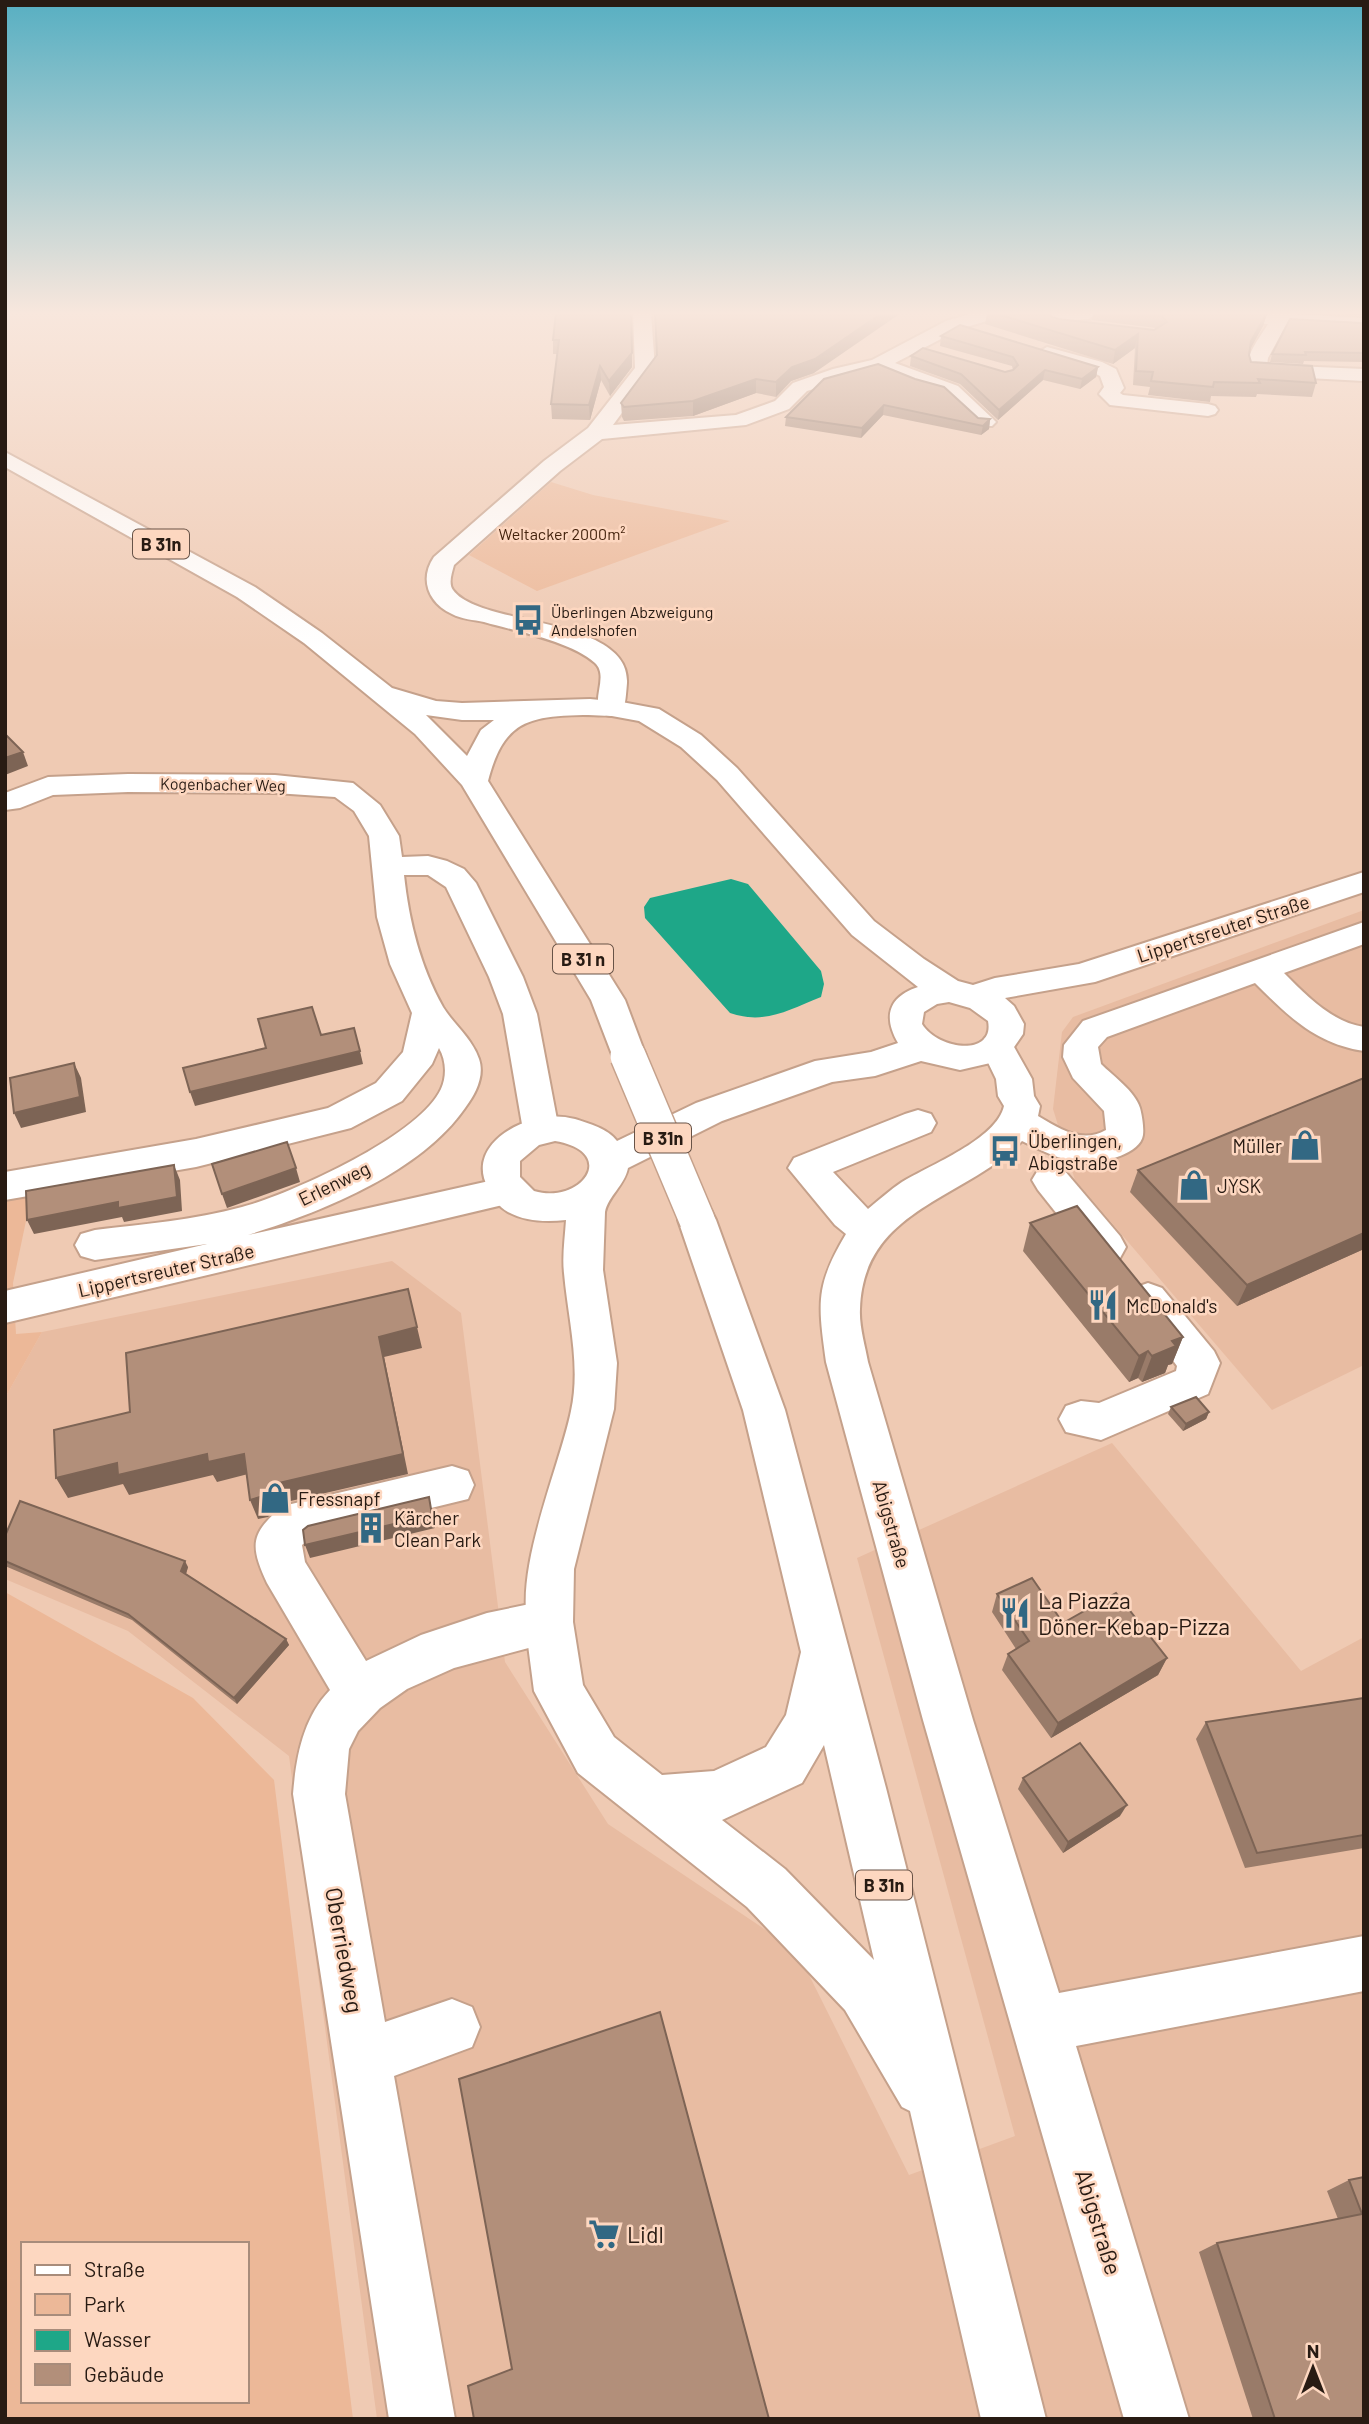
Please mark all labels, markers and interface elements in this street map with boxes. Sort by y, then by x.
park label: Weltacker 2000m² [498,524,626,543]
road number: B 31n [133,530,189,558]
place label: Überlingen Abzweigung Andelshofen [551,602,713,639]
bus stop icon: Überlingen Abzweigung Andelshofen [511,603,545,637]
street label: Kogenbacher Weg [160,773,286,795]
street label: Lippertsreuter Straße [1134,889,1312,967]
road number: B 31 n [553,944,613,974]
road number: B 31n [635,1124,691,1153]
shop icon: Müller [1288,1128,1322,1162]
place label: Überlingen, Abigstraße [1028,1129,1122,1174]
bus stop icon: Überlingen, Abigstraße [988,1134,1022,1168]
place label: Müller [1232,1134,1282,1157]
street label: Erlenweg [295,1156,373,1210]
shop icon: JYSK [1177,1168,1211,1202]
place label: JYSK [1217,1174,1262,1197]
street label: Lippertsreuter Straße [76,1239,256,1301]
restaurant icon: McDonald's [1086,1288,1120,1322]
place label: McDonald's [1126,1294,1217,1317]
street label: Abigstraße [869,1478,915,1570]
shop icon: Fressnapf [258,1481,292,1515]
place label: Fressnapf [298,1487,381,1510]
place label: Kärcher Clean Park [394,1506,481,1551]
building icon: Kärcher Clean Park [354,1511,388,1545]
place label: La Piazza Döner-Kebap-Pizza [1038,1586,1230,1640]
restaurant icon: La Piazza Döner-Kebap-Pizza [998,1596,1032,1630]
road number: B 31n [856,1870,912,1899]
street label: Oberriedweg [320,1885,370,2015]
street label: Abigstraße [1070,2166,1128,2278]
supermarket icon: Lidl [587,2217,621,2251]
place label: Lidl [627,2220,664,2248]
legend [21,2242,248,2403]
text: Straße [84,2256,145,2281]
text: Park [84,2291,125,2316]
text: Wasser [84,2326,151,2351]
north arrow [1278,2333,1348,2403]
text: N [1307,2339,1319,2362]
text: Gebäude [84,2361,164,2386]

